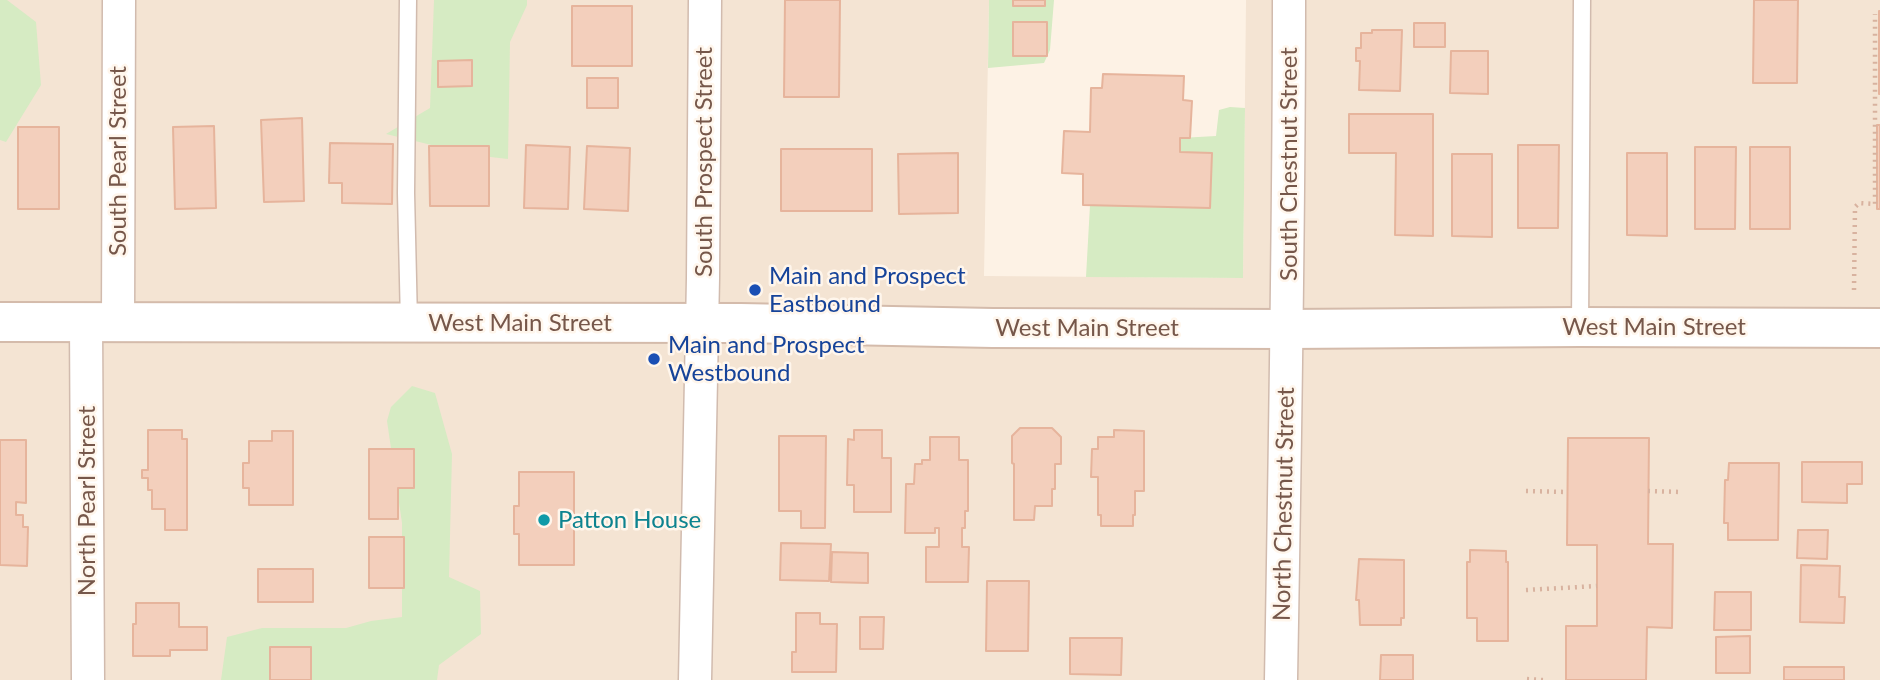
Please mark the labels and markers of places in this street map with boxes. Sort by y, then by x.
place label: Main and Prospect Eastbound [769,262,966,318]
marker: Main and Prospect Eastbound [747,282,763,298]
place label: Main and Prospect Westbound [668,331,865,387]
marker: Main and Prospect Westbound [646,351,662,367]
place label: Patton House [558,506,701,534]
marker: Patton House [536,512,552,528]

